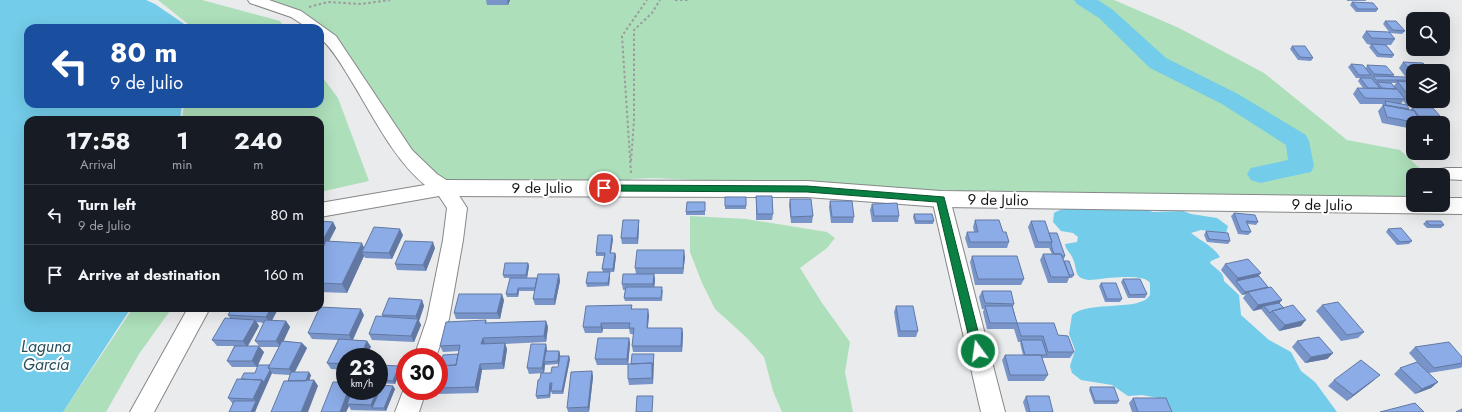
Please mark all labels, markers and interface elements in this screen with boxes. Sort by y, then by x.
map controls [1406,12,1450,212]
button: search [1406,12,1450,56]
text: 80 m [110,32,177,73]
icon: left [44,40,96,92]
button: layers [1406,64,1450,108]
text: 9 de Julio [110,70,183,96]
button: + [1406,116,1450,160]
text: 17:58 [66,123,131,158]
text: 1 [176,123,188,158]
text: 240 [234,123,282,158]
text: Arrival [80,155,116,174]
text: min [172,155,192,174]
text: m [253,155,263,174]
button: − [1406,168,1450,212]
pin [587,171,621,205]
street label: 9 de Julio [512,177,572,199]
icon: arrive [593,177,615,199]
street label: 9 de Julio [967,188,1029,212]
street label: 9 de Julio [1291,193,1353,217]
text: Turn left [78,194,136,216]
icon: left [44,204,66,226]
text: 80 m [271,204,304,226]
text: 9 de Julio [78,216,131,235]
icon: arrive [44,264,66,286]
text: Arrive at destination [78,264,220,286]
text: 160 m [263,264,304,286]
position arrow [957,330,999,372]
water label: Laguna García [21,335,71,376]
speed limit sign: 30 [396,348,448,400]
text: 23 [349,354,375,383]
text: km/h [351,376,373,391]

